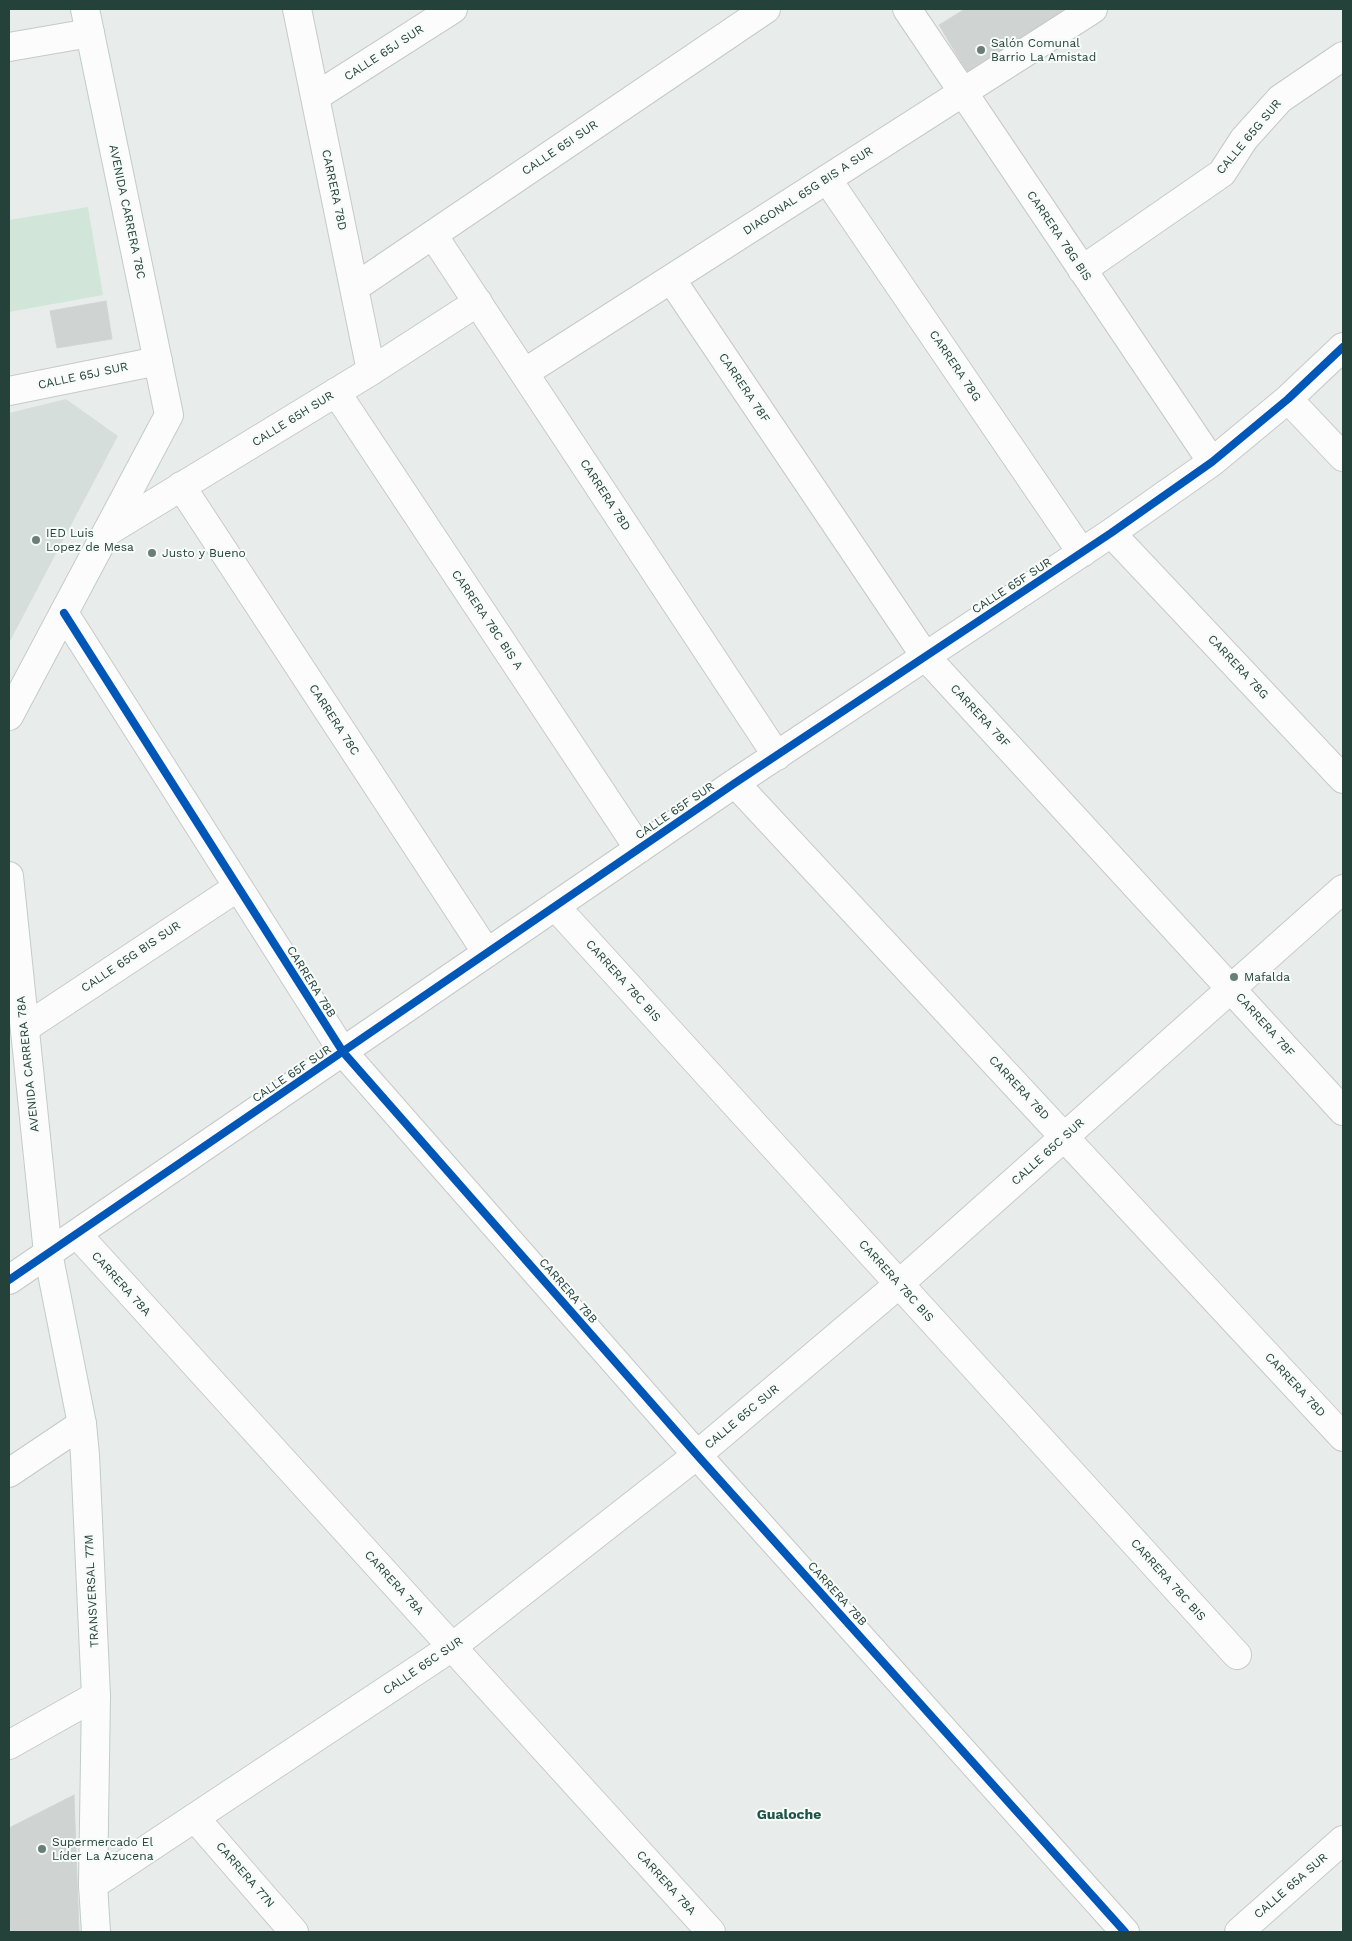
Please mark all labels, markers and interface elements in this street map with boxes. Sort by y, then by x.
street label: CALLE 65J SUR [342,22,426,84]
place label: Salón Comunal Barrio La Amistad [991,36,1096,64]
marker: Salón Comunal Barrio La Amistad [975,44,987,56]
street label: CALLE 65G SUR [1213,97,1285,177]
street label: CALLE 65I SUR [519,117,601,179]
street label: AVENIDA CARRERA 78C [106,143,148,281]
street label: DIAGONAL 65G BIS A SUR [740,144,876,238]
street label: CARRERA 78D [318,148,350,232]
street label: CARRERA 78G BIS [1024,188,1094,284]
street label: CARRERA 78G [926,328,984,404]
street label: CARRERA 78F [715,350,773,426]
street label: CALLE 65J SUR [37,359,129,393]
street label: CALLE 65H SUR [249,388,337,450]
street label: CARRERA 78D [577,457,633,533]
place label: IED Luis Lopez de Mesa [46,526,134,554]
marker: IED Luis Lopez de Mesa [30,534,42,546]
place label: Justo y Bueno [162,546,246,560]
marker: Justo y Bueno [146,547,158,559]
street label: CALLE 65F SUR [969,555,1055,617]
street label: CARRERA 78C BIS A [448,567,526,673]
street label: CARRERA 78G [1205,632,1271,702]
street label: CARRERA 78F [947,681,1013,751]
street label: CARRERA 78C [306,682,362,758]
street label: CALLE 65F SUR [633,779,717,843]
street label: CALLE 65G BIS SUR [79,918,183,996]
street label: CARRERA 78C BIS [583,937,663,1025]
street label: CARRERA 78B [283,944,339,1020]
place label: Mafalda [1244,970,1290,984]
marker: Mafalda [1228,971,1240,983]
street label: CARRERA 78F [1233,990,1297,1060]
street label: AVENIDA CARRERA 78A [14,995,42,1133]
street label: CALLE 65F SUR [250,1042,334,1106]
street label: CARRERA 78D [986,1053,1052,1123]
street label: CALLE 65C SUR [1009,1116,1087,1188]
street label: CARRERA 78C BIS [856,1237,936,1325]
street label: CARRERA 78A [88,1249,154,1319]
street label: CARRERA 78B [536,1256,600,1326]
street label: CARRERA 78D [1262,1350,1328,1420]
street label: CALLE 65C SUR [702,1382,782,1452]
street label: TRANSVERSAL 77M [82,1534,102,1648]
street label: CARRERA 78C BIS [1128,1536,1208,1624]
street label: CARRERA 78A [361,1548,427,1618]
street label: CARRERA 78B [804,1559,870,1629]
street label: CALLE 65C SUR [380,1634,466,1698]
district label: Gualoche [757,1807,821,1823]
place label: Supermercado El Líder La Azucena [52,1835,153,1863]
street label: CARRERA 77N [213,1839,277,1911]
marker: Supermercado El Líder La Azucena [36,1843,48,1855]
street label: CARRERA 78A [633,1848,699,1918]
street label: CALLE 65A SUR [1251,1850,1331,1922]

